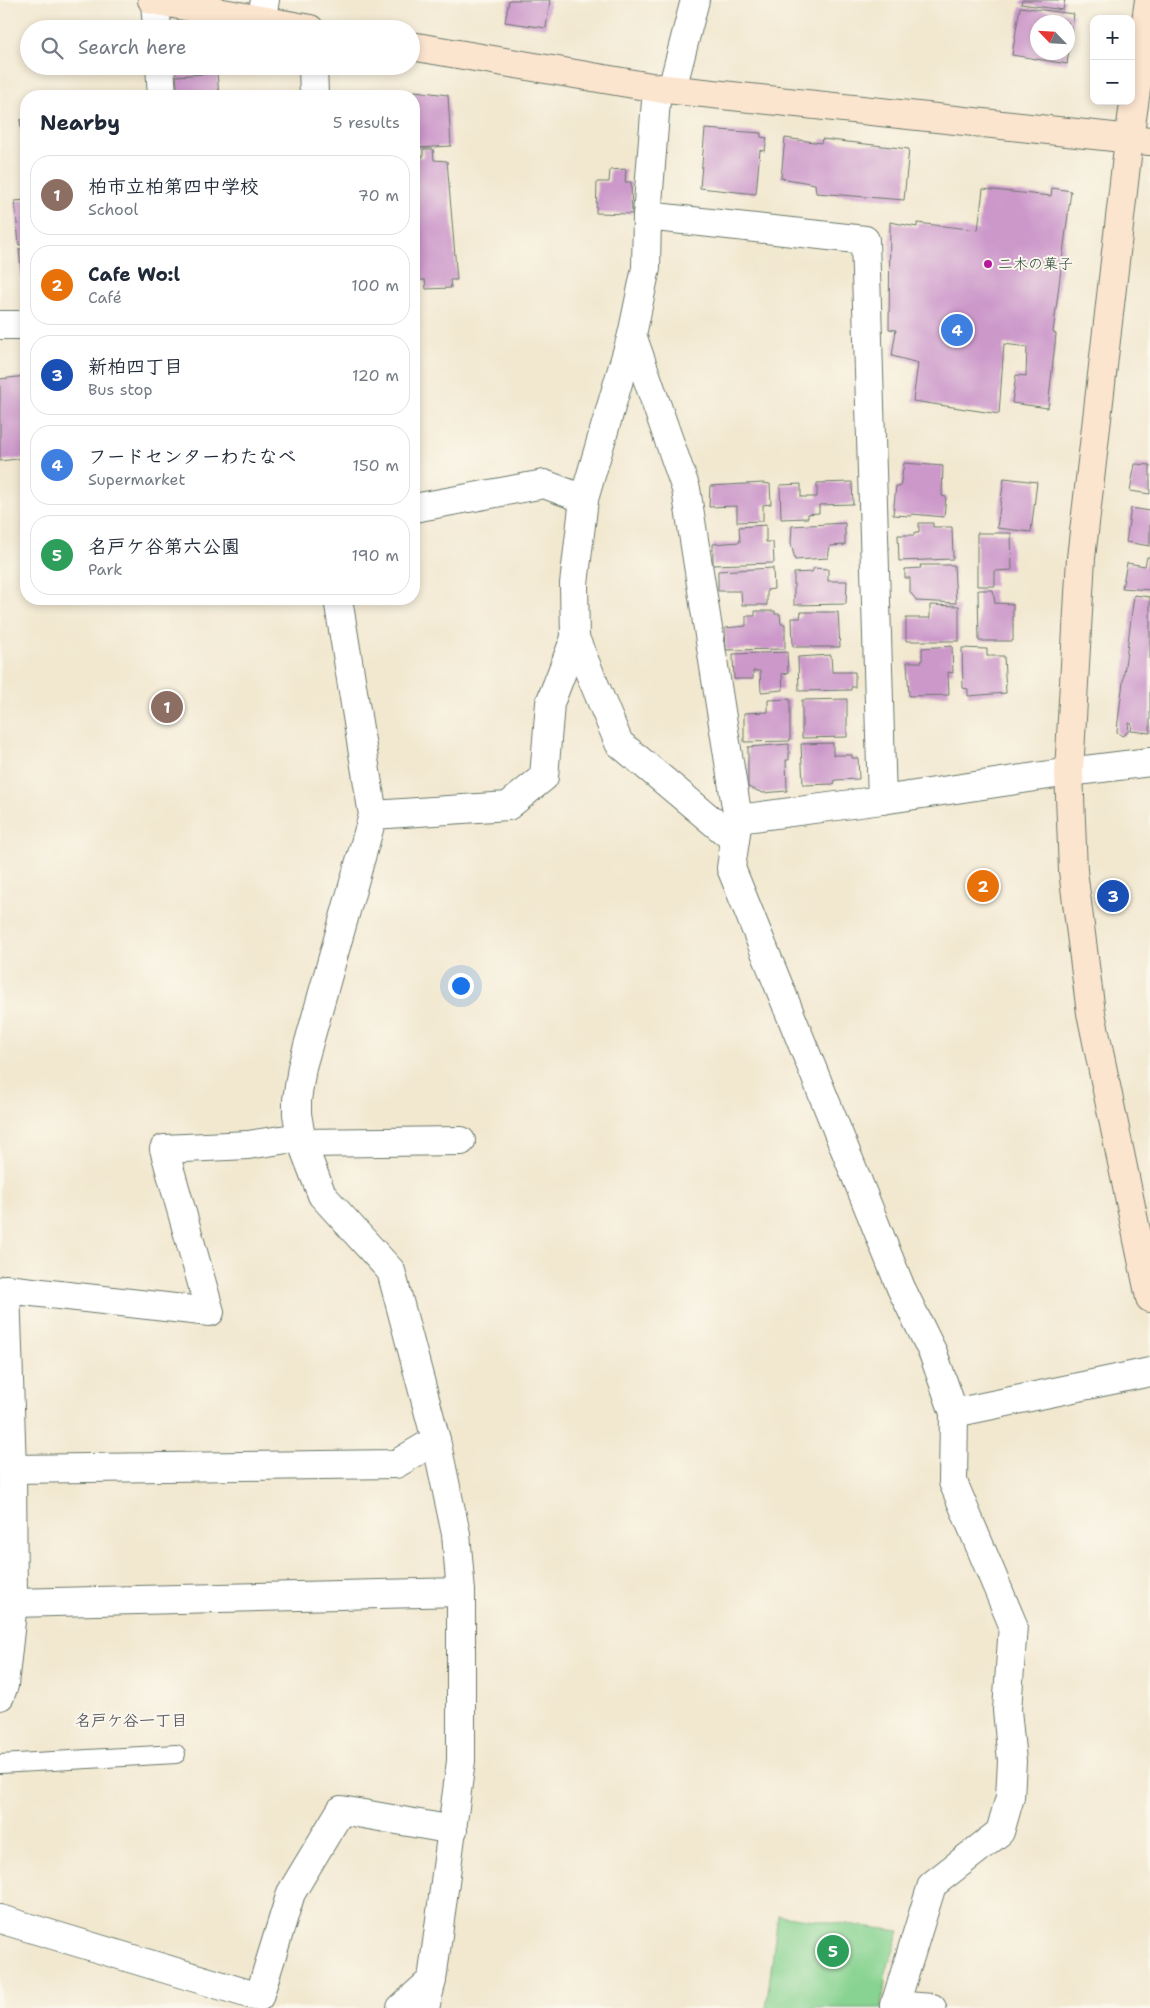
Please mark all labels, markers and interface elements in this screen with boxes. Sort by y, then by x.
north arrow [1030,15,1075,60]
map controls [1090,15,1135,105]
button: + [1090,15,1135,60]
search box [20,20,420,75]
icon: search [38,34,66,62]
text: Search here [78,35,187,60]
button: − [1090,60,1135,105]
text: Nearby [40,109,120,137]
text: 5 results [333,112,400,133]
text: 柏市立柏第四中学校 [88,174,259,199]
text: 1 [53,185,61,206]
text: 70 m [358,185,399,206]
text: School [88,199,138,220]
place label: 二木の菓子 [998,254,1073,274]
marker: 二木の菓子 [982,258,994,270]
text: Cafe Wo:l [88,262,180,287]
text: 2 [51,275,63,296]
text: 100 m [351,275,399,296]
text: Café [88,287,122,308]
pin: 4 [941,311,973,349]
text: 新柏四丁目 [88,354,183,379]
text: 3 [51,365,63,386]
text: 120 m [352,365,399,386]
text: Bus stop [88,379,153,400]
text: フードセンターわたなべ [88,444,297,469]
text: 4 [51,455,63,476]
text: 150 m [352,455,399,476]
text: Supermarket [88,469,185,490]
text: 名戸ケ谷第六公園 [88,534,240,559]
text: 5 [52,545,62,566]
text: 190 m [352,545,399,566]
text: Park [88,559,122,580]
pin: 1 [151,688,183,726]
pin: 2 [967,867,999,905]
pin: 3 [1097,877,1129,915]
your location [448,973,474,999]
district label: 名戸ケ谷一丁目 [75,1710,187,1731]
pin: 5 [817,1932,849,1970]

